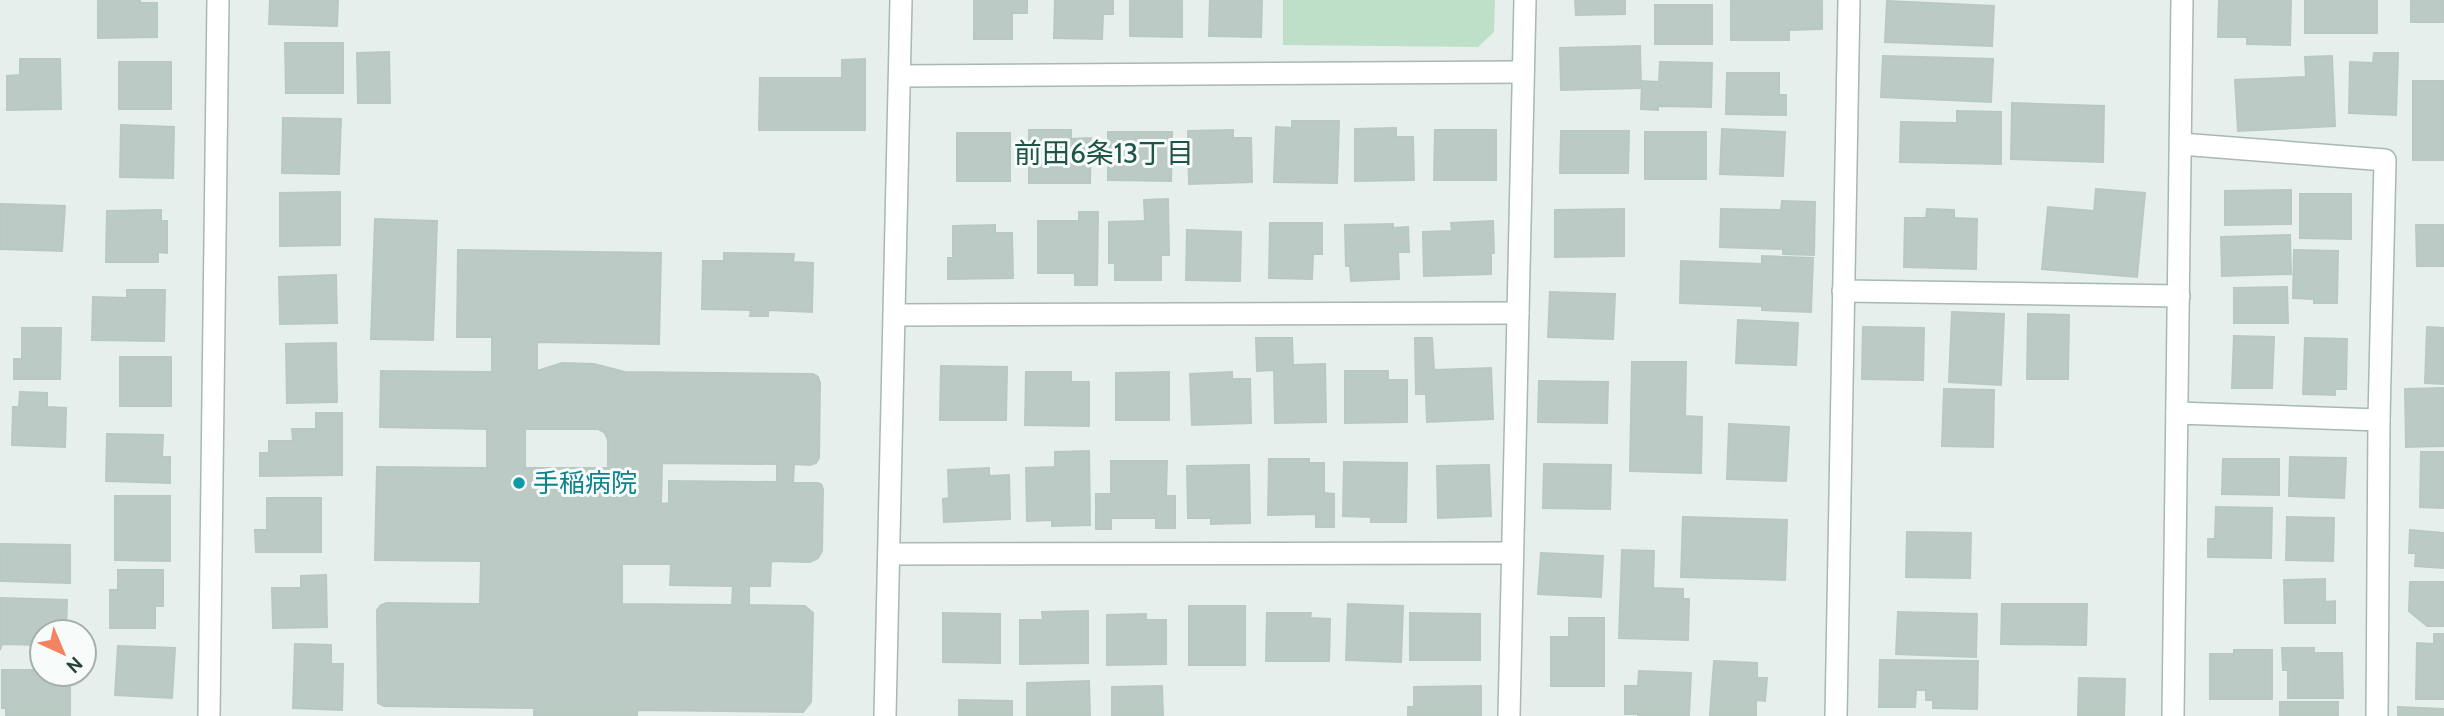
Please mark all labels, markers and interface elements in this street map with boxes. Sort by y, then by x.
district label: 前田6条13丁目 [1014,136,1194,170]
place label: 手稲病院 [533,467,637,499]
marker: 手稲病院 [511,475,527,491]
north arrow [28,618,98,688]
text: N [62,652,87,678]

